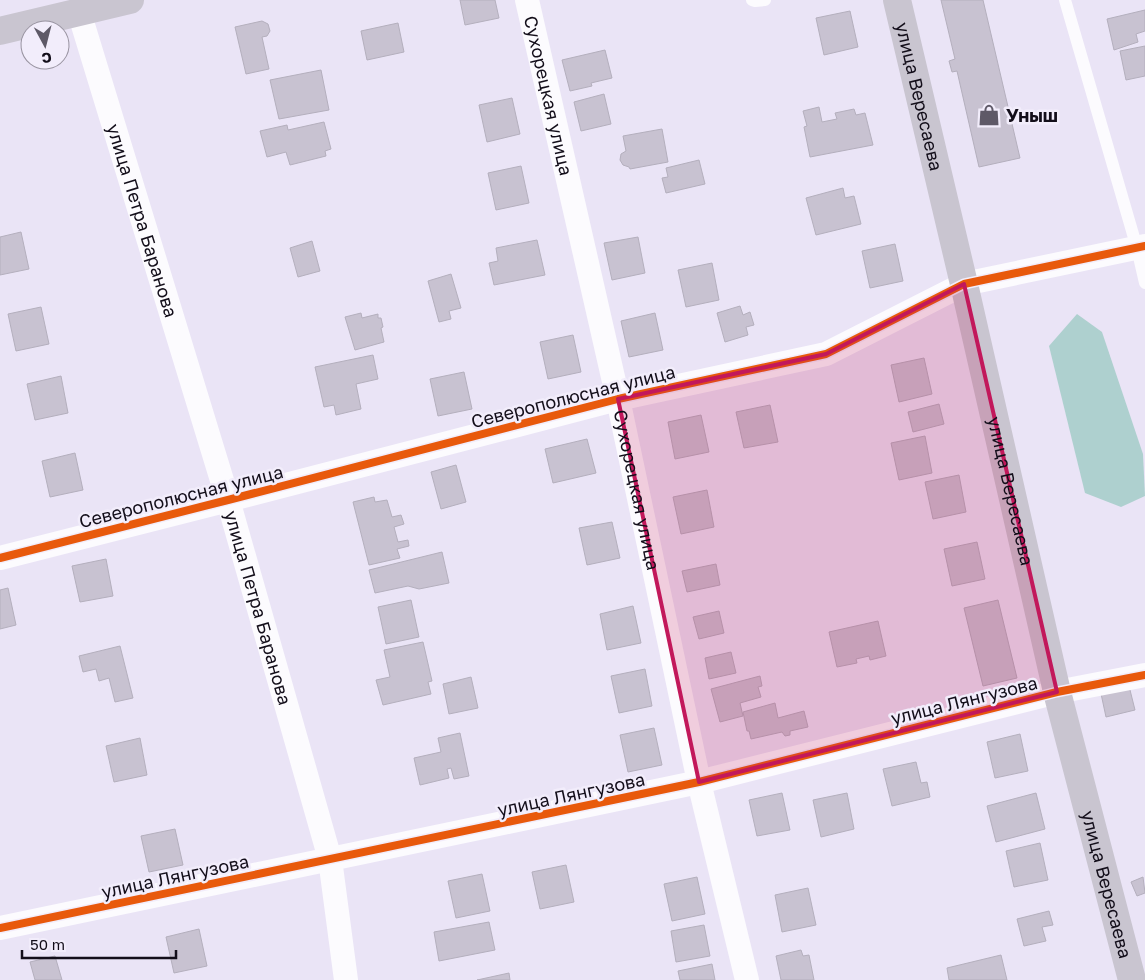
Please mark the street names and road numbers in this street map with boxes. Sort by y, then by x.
street label: Сухорецкая улица [520,13,578,178]
street label: улица Вересаева [892,20,948,173]
street label: улица Петра Баранова [103,121,183,320]
street label: Северополюсная улица [469,360,677,432]
street label: Сухорецкая улица [610,408,665,572]
street label: улица Вересаева [984,414,1039,567]
street label: Северополюсная улица [77,460,285,532]
street label: улица Петра Баранова [220,508,297,707]
street label: улица Лянгузова [888,671,1040,729]
street label: улица Лянгузова [495,768,647,820]
street label: улица Вересаева [1077,808,1137,961]
street label: улица Лянгузова [99,850,251,902]

